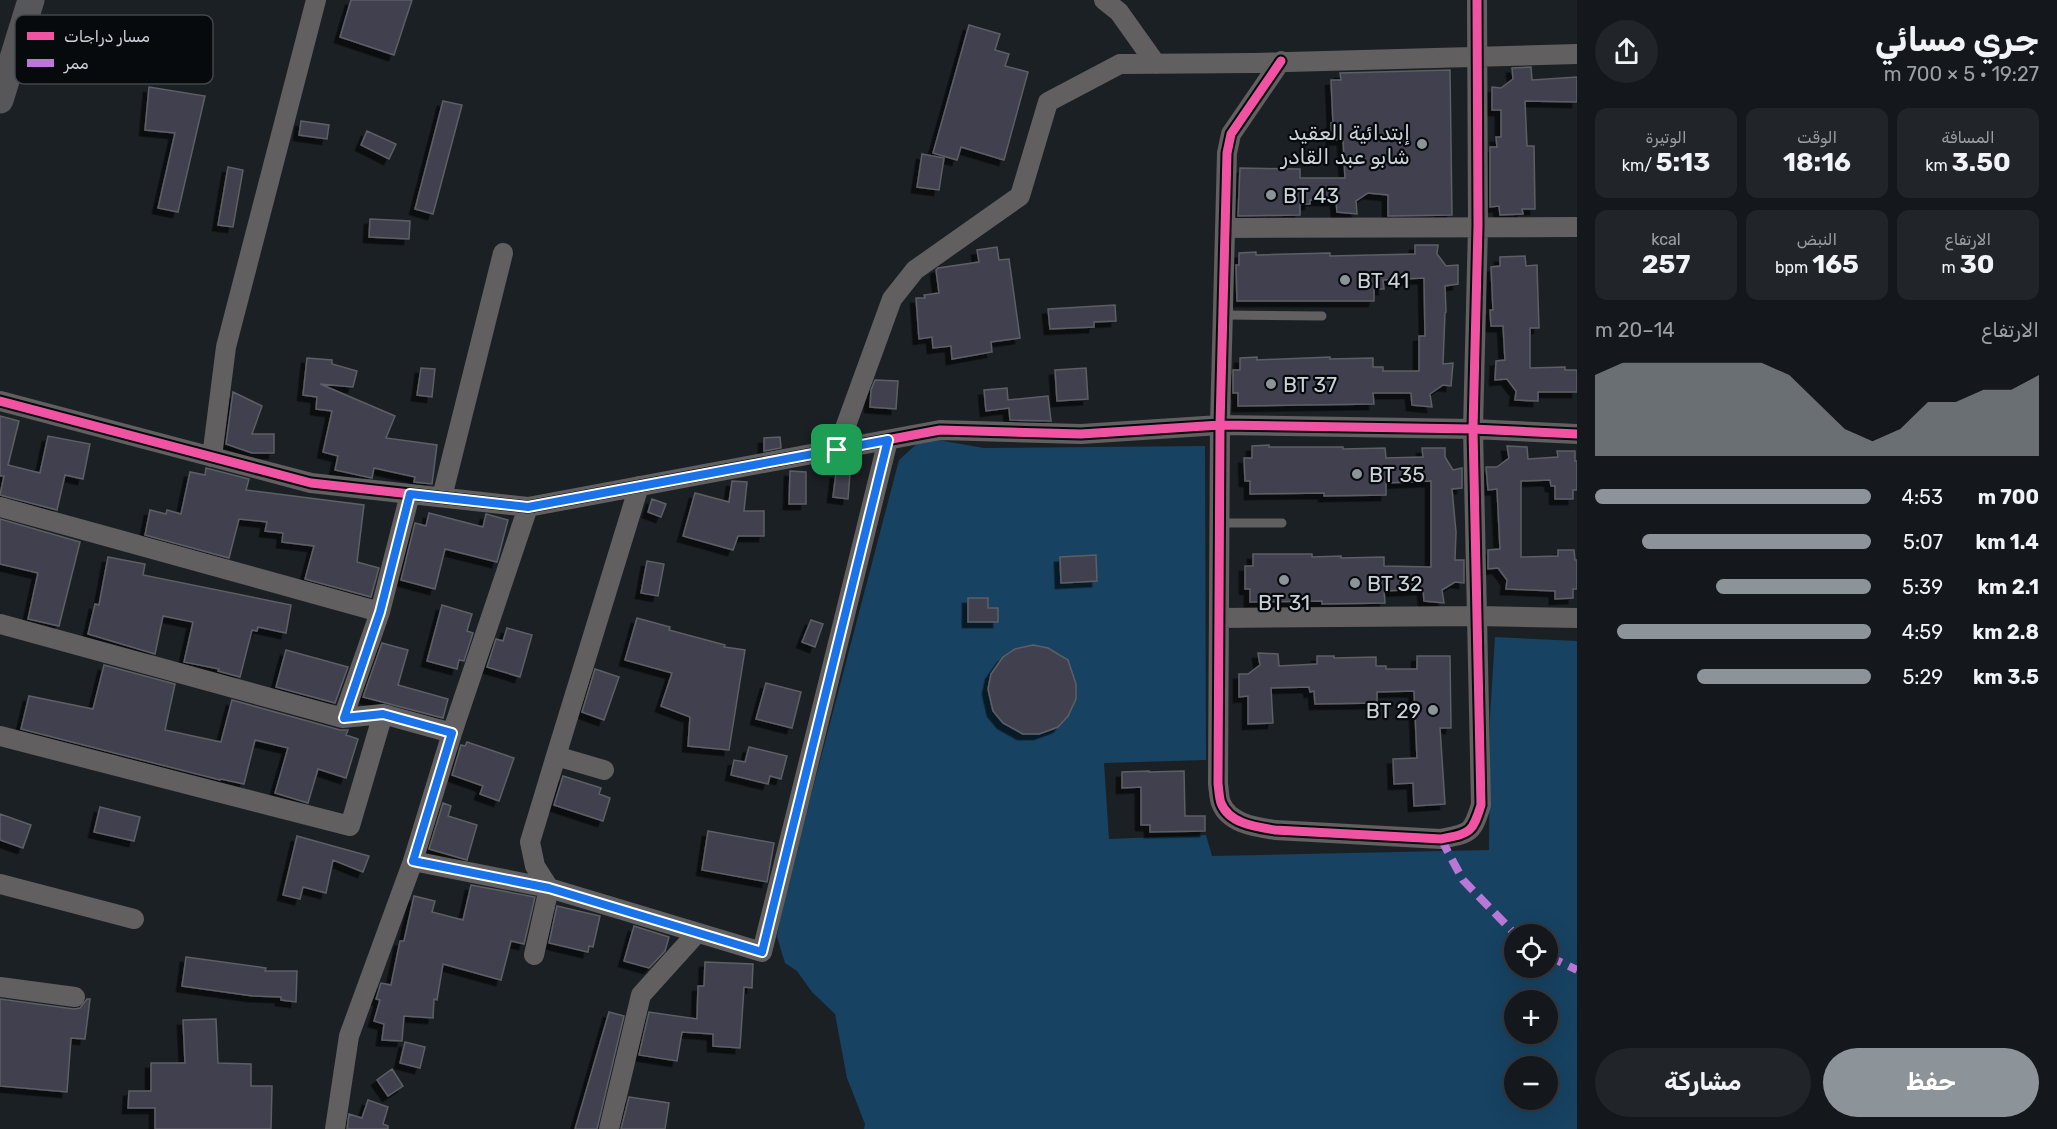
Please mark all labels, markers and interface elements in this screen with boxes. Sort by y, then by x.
legend [15,15,213,84]
button: share [1595,20,1658,83]
text: جري مسائي [1875,20,2039,59]
text: مسار دراجات [64,27,150,47]
text: ممر [63,54,89,74]
text: 19:27 · 5 × 700 m [1884,62,2039,86]
place label: إبتدائية العقيد شابو عبد القادر [1279,120,1410,169]
text: الوتيرة [1645,128,1687,147]
text: الوقت [1797,128,1837,147]
text: المسافة [1941,128,1995,147]
marker: إبتدائية العقيد شابو عبد القادر [1415,137,1429,151]
text: 5:13 [1656,147,1710,178]
text: 18:16 [1783,147,1851,178]
text: 3.50 [1952,147,2011,178]
text: /km [1622,156,1656,175]
text: km [1925,156,1952,175]
place label: BT 43 [1283,183,1339,208]
marker: BT 43 [1264,188,1278,202]
text: kcal [1651,230,1681,249]
text: النبض [1797,230,1837,249]
text: الارتفاع [1945,230,1991,249]
text: 257 [1642,249,1690,280]
text: 165 [1812,249,1859,280]
text: 30 [1960,249,1994,280]
text: bpm [1775,258,1812,277]
text: m [1942,258,1960,277]
place label: BT 41 [1357,268,1409,293]
marker: BT 41 [1338,273,1352,287]
text: 14–20 m [1595,318,1675,342]
text: الارتفاع [1981,318,2039,342]
place label: BT 37 [1283,372,1337,397]
marker: BT 37 [1264,377,1278,391]
pin [811,424,862,475]
icon: arrive [820,433,853,466]
place label: BT 35 [1369,462,1425,487]
marker: BT 35 [1350,467,1364,481]
text: 4:53 [1902,485,1943,509]
text: 700 m [1978,485,2039,509]
text: 5:07 [1903,530,1943,554]
text: 1.4 km [1976,530,2039,554]
place label: BT 32 [1367,571,1423,596]
marker: BT 31 [1277,573,1291,587]
text: 5:39 [1902,575,1943,599]
text: 2.1 km [1977,575,2039,599]
marker: BT 32 [1348,576,1362,590]
place label: BT 31 [1258,590,1310,615]
text: 4:59 [1902,620,1943,644]
text: 2.8 km [1973,620,2039,644]
text: 5:29 [1902,665,1943,689]
text: 3.5 km [1973,665,2039,689]
place label: BT 29 [1366,698,1421,723]
marker: BT 29 [1426,703,1440,717]
map controls [1504,924,1558,1110]
button: locate [1504,924,1558,978]
button: + [1504,990,1558,1044]
button: مشاركة [1595,1048,1811,1117]
button: حفظ [1823,1048,2039,1117]
button: − [1504,1056,1558,1110]

